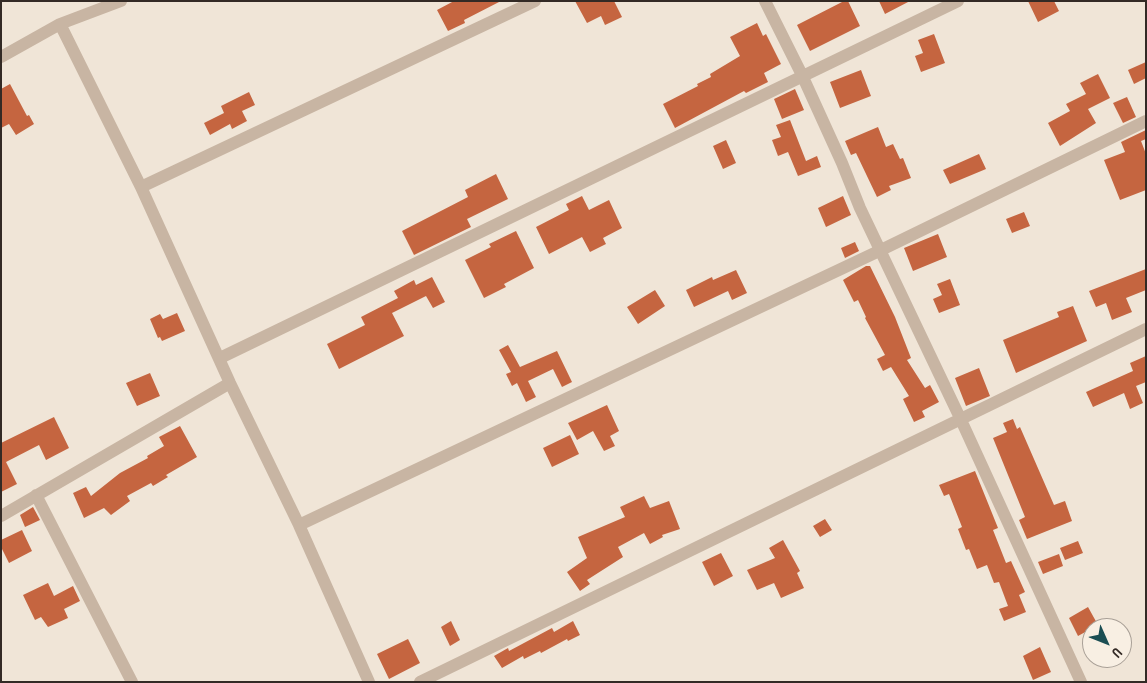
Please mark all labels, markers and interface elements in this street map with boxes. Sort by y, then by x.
north arrow [1082,618,1132,668]
text: U [1108,644,1126,662]

